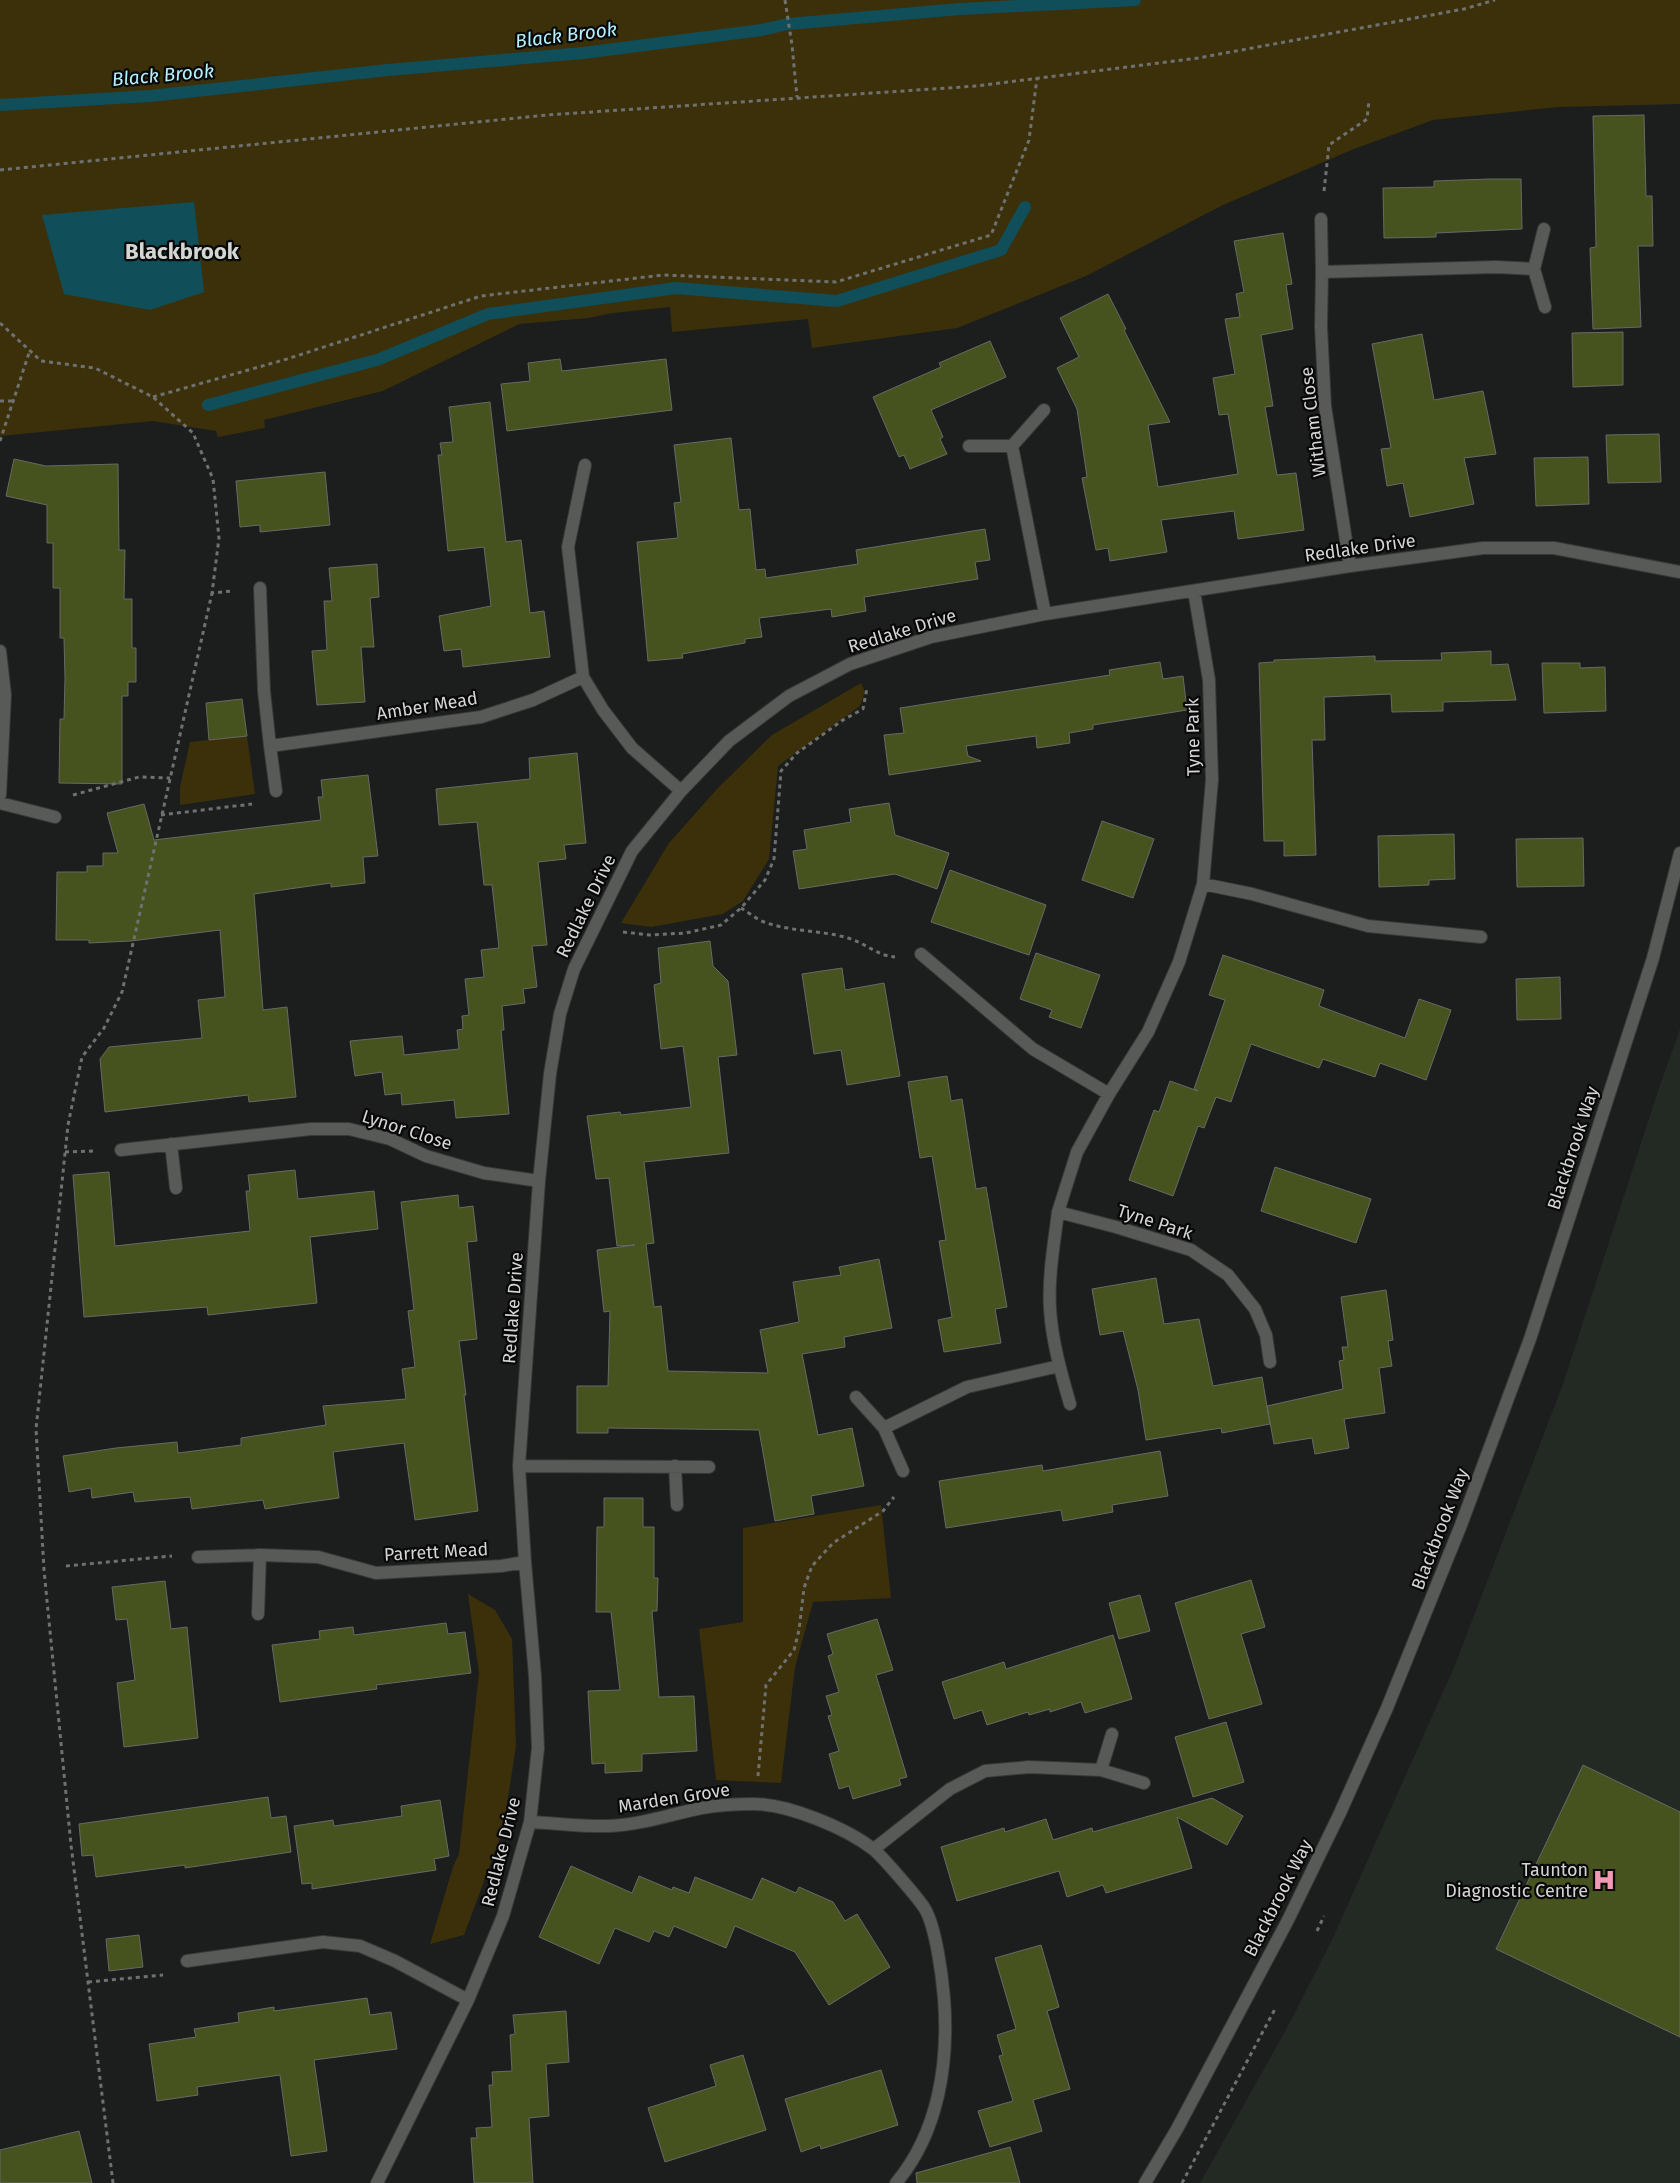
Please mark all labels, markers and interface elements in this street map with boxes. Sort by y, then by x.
water label: Black Brook [514,17,618,53]
water label: Black Brook [111,59,215,91]
district label: Blackbrook [125,238,240,265]
street label: Witham Close [1295,366,1331,478]
street label: Redlake Drive [1303,529,1417,567]
street label: Redlake Drive [845,604,959,658]
street label: Amber Mead [375,687,479,725]
street label: Tyne Park [1181,697,1205,776]
street label: Redlake Drive [552,851,620,961]
street label: Blackbrook Way [1543,1083,1603,1213]
street label: Lynor Close [359,1105,455,1155]
street label: Tyne Park [1115,1199,1196,1245]
street label: Redlake Drive [498,1251,528,1365]
street label: Blackbrook Way [1407,1465,1473,1593]
street label: Parrett Mead [383,1538,489,1566]
street label: Marden Grove [617,1778,731,1818]
street label: Redlake Drive [477,1795,525,1909]
street label: Blackbrook Way [1239,1836,1317,1960]
place label: Taunton Diagnostic Centre [1445,1859,1588,1902]
hospital icon: Taunton Diagnostic Centre [1591,1867,1617,1893]

